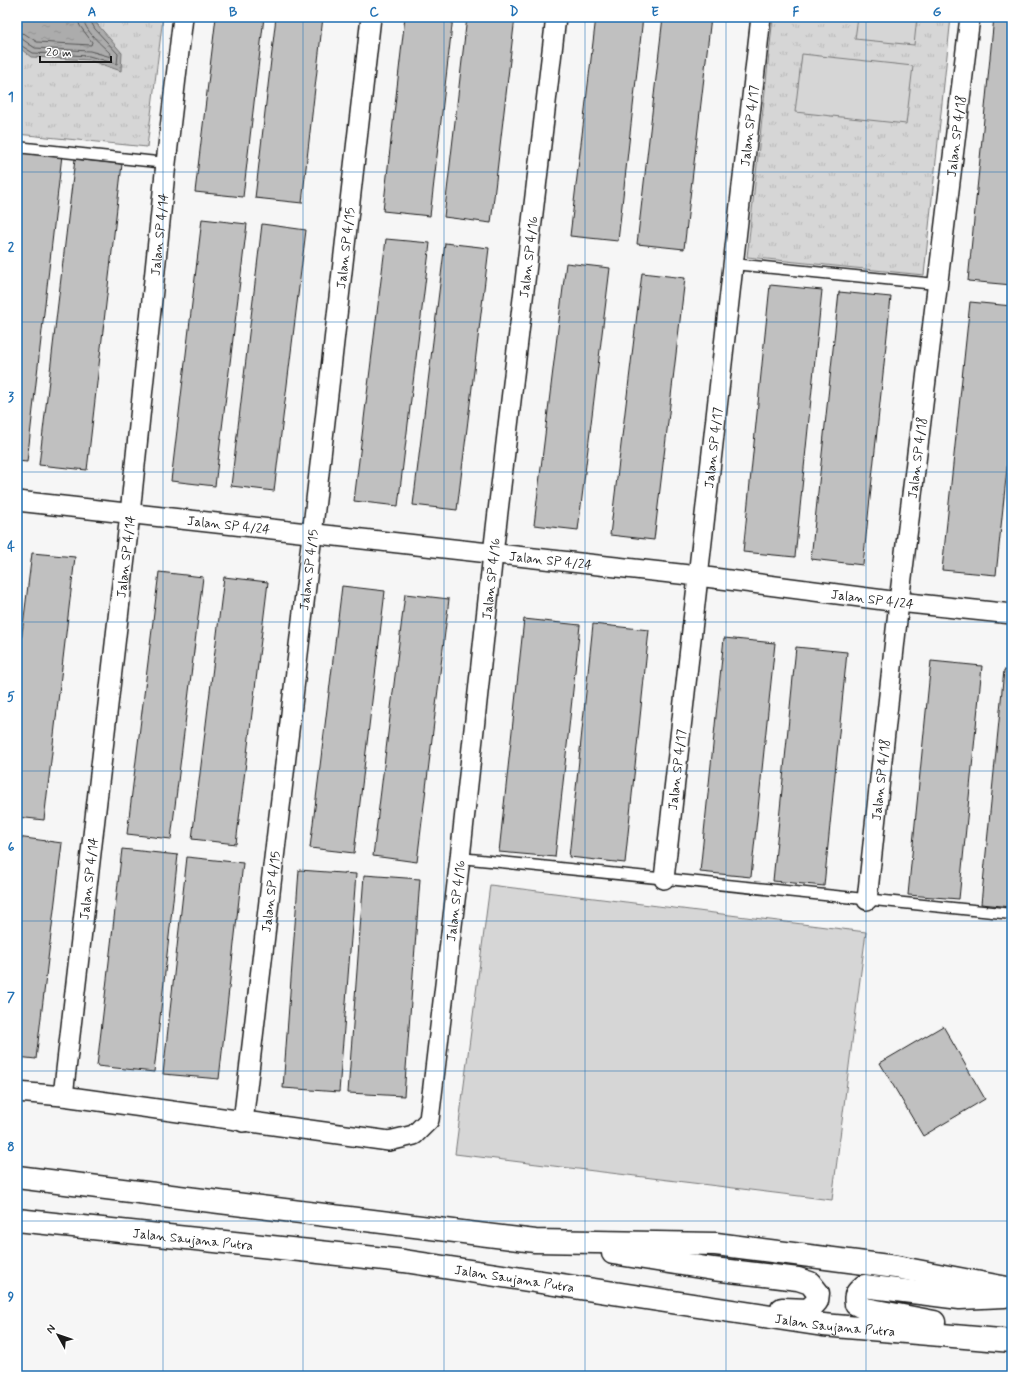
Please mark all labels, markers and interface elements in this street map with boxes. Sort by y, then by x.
text: A [88,4,96,21]
text: B [229,4,238,21]
text: C [369,4,379,21]
text: D [510,4,519,21]
text: E [651,4,659,21]
text: F [793,4,800,21]
text: G [933,4,942,21]
scale bar [40,38,111,64]
text: 20 m [46,45,72,61]
street label: Jalan SP 4/17 [737,84,763,167]
text: 1 [8,89,14,106]
street label: Jalan SP 4/18 [944,95,970,178]
street label: Jalan SP 4/14 [147,192,173,277]
street label: Jalan SP 4/15 [333,206,359,290]
street label: Jalan SP 4/16 [516,215,543,299]
text: 2 [8,239,15,256]
text: 3 [8,389,14,406]
street label: Jalan SP 4/17 [701,406,727,489]
street label: Jalan SP 4/18 [905,416,931,500]
street label: Jalan SP 4/24 [186,513,271,539]
street label: Jalan SP 4/14 [113,515,140,599]
street label: Jalan SP 4/15 [296,528,323,612]
street label: Jalan SP 4/16 [479,537,505,621]
text: 4 [7,539,15,556]
street label: Jalan SP 4/24 [508,548,593,574]
street label: Jalan SP 4/24 [830,586,915,614]
text: 5 [7,689,15,706]
street label: Jalan SP 4/17 [665,728,691,811]
street label: Jalan SP 4/18 [869,738,894,822]
street label: Jalan SP 4/14 [76,836,103,921]
text: 6 [8,839,15,856]
street label: Jalan SP 4/15 [258,850,285,933]
street label: Jalan SP 4/16 [443,859,470,943]
text: 7 [7,989,15,1006]
text: 8 [7,1139,15,1156]
street label: Jalan Saujana Putra [132,1225,254,1255]
street label: Jalan Saujana Putra [453,1262,575,1297]
text: 9 [8,1289,15,1306]
street label: Jalan Saujana Putra [773,1311,896,1341]
north arrow [38,1315,78,1355]
text: N [43,1322,59,1337]

